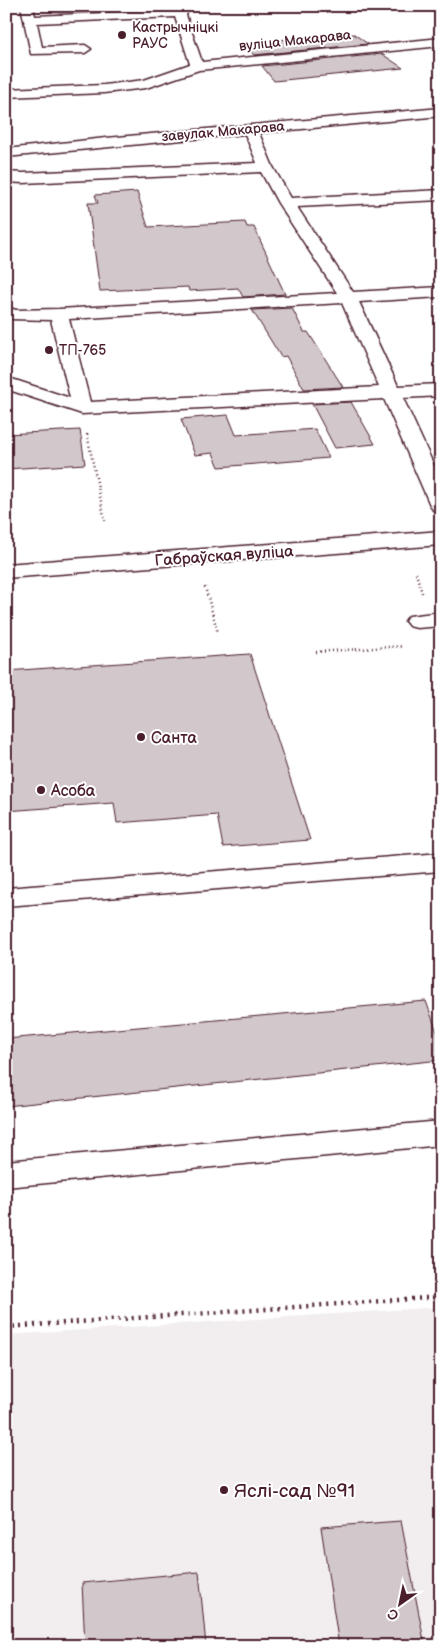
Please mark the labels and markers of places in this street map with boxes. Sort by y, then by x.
place label: Кастрычніцкі РАУС [132,19,218,52]
marker: Кастрычніцкі РАУС [116,29,128,41]
place label: ТП-765 [59,342,106,359]
marker: ТП-765 [43,344,55,356]
place label: Санта [151,729,197,748]
marker: Санта [135,731,147,743]
place label: Асоба [50,782,96,801]
marker: Асоба [35,784,47,796]
place label: Яслі-сад №91 [234,1480,355,1503]
marker: Яслі-сад №91 [218,1484,230,1496]

